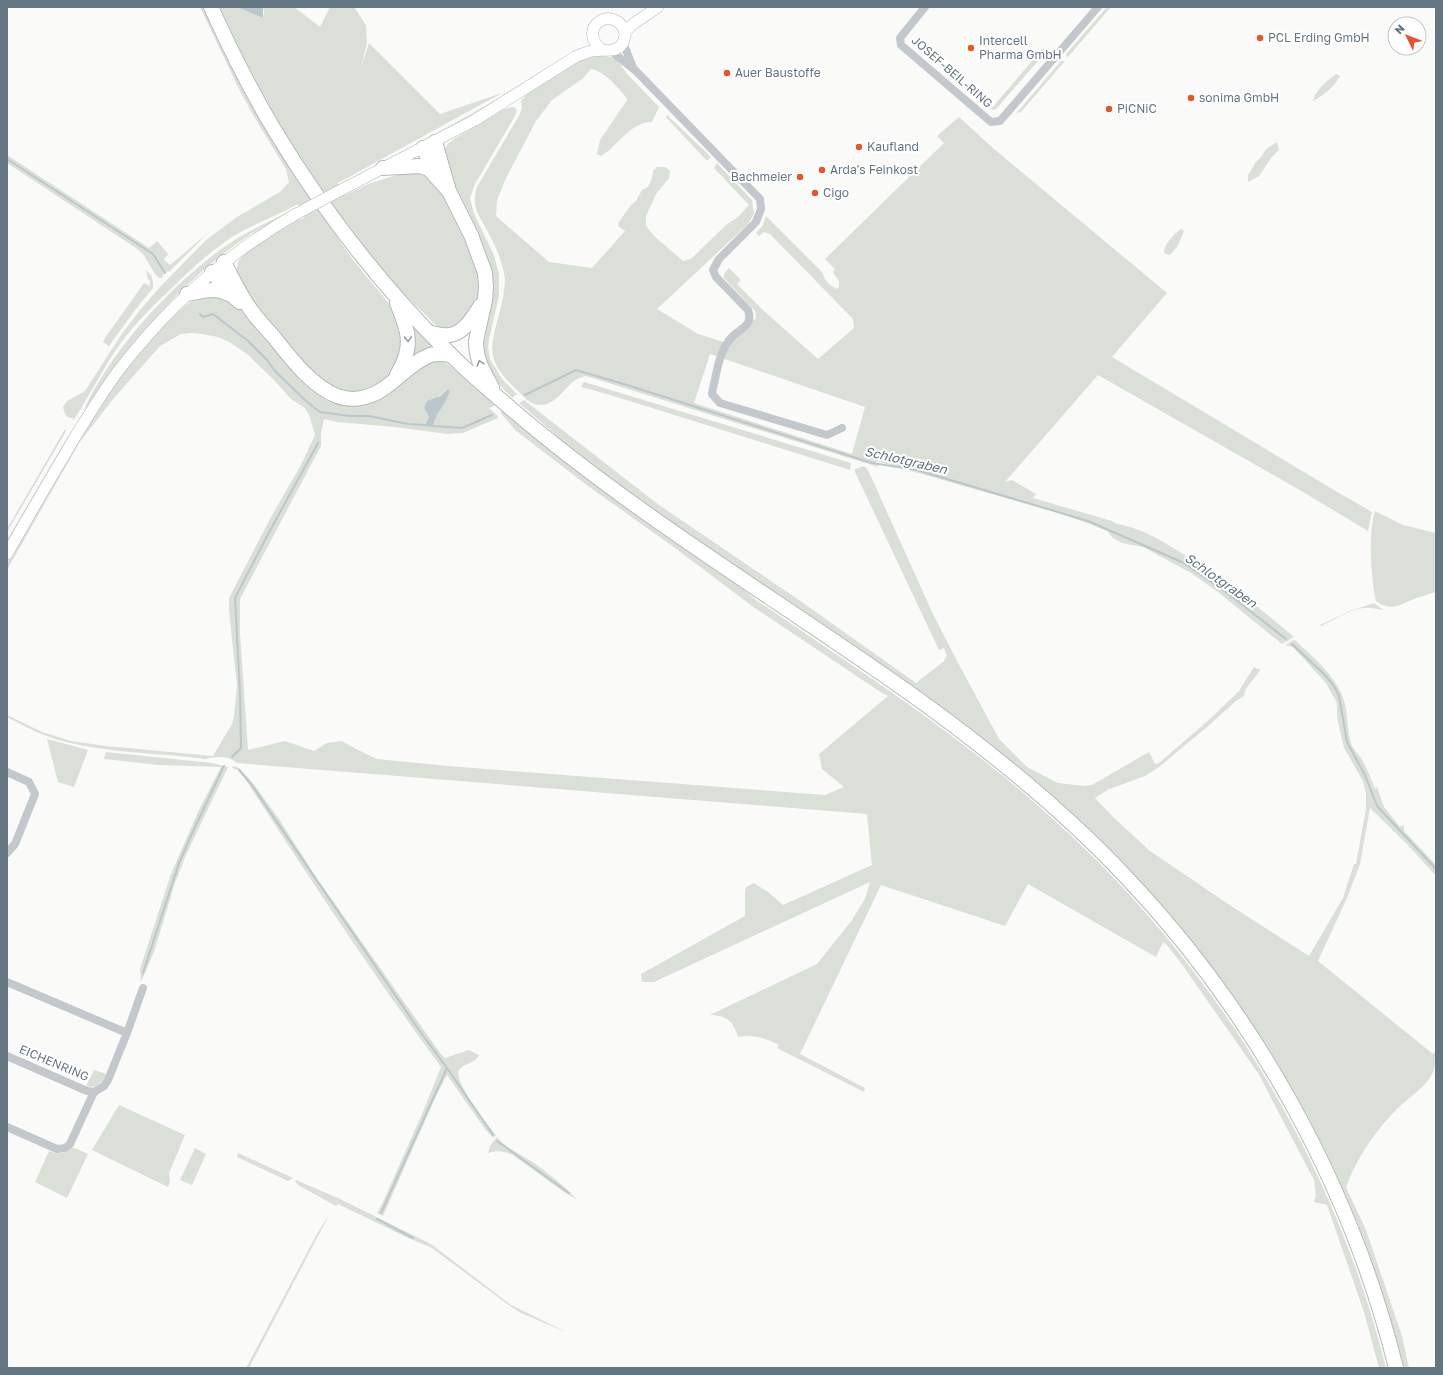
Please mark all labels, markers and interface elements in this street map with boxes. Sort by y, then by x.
north arrow [1387,16,1427,56]
text: N [1392,21,1407,36]
place label: PCL Erding GmbH [1268,30,1370,45]
street label: JOSEF-BEIL-RING [909,32,996,111]
place label: Intercell Pharma GmbH [979,33,1062,62]
marker: PCL Erding GmbH [1255,33,1265,43]
marker: Intercell Pharma GmbH [966,43,976,53]
place label: Auer Baustoffe [735,65,821,80]
marker: Auer Baustoffe [722,68,732,78]
place label: sonima GmbH [1199,90,1279,105]
marker: sonima GmbH [1186,93,1196,103]
place label: PiCNiC [1117,101,1157,116]
marker: PiCNiC [1104,104,1114,114]
place label: Kaufland [867,139,919,154]
marker: Kaufland [854,142,864,152]
place label: Arda's Feinkost [830,162,918,177]
marker: Arda's Feinkost [817,165,827,175]
place label: Bachmeier [731,169,792,184]
marker: Bachmeier [795,172,805,182]
place label: Cigo [823,185,849,200]
marker: Cigo [810,188,820,198]
one-way arrow [404,336,413,342]
one-way arrow [476,360,484,367]
water label: Schlotgraben [863,443,950,477]
water label: Schlotgraben [1182,549,1261,611]
street label: EICHENRING [17,1041,91,1084]

